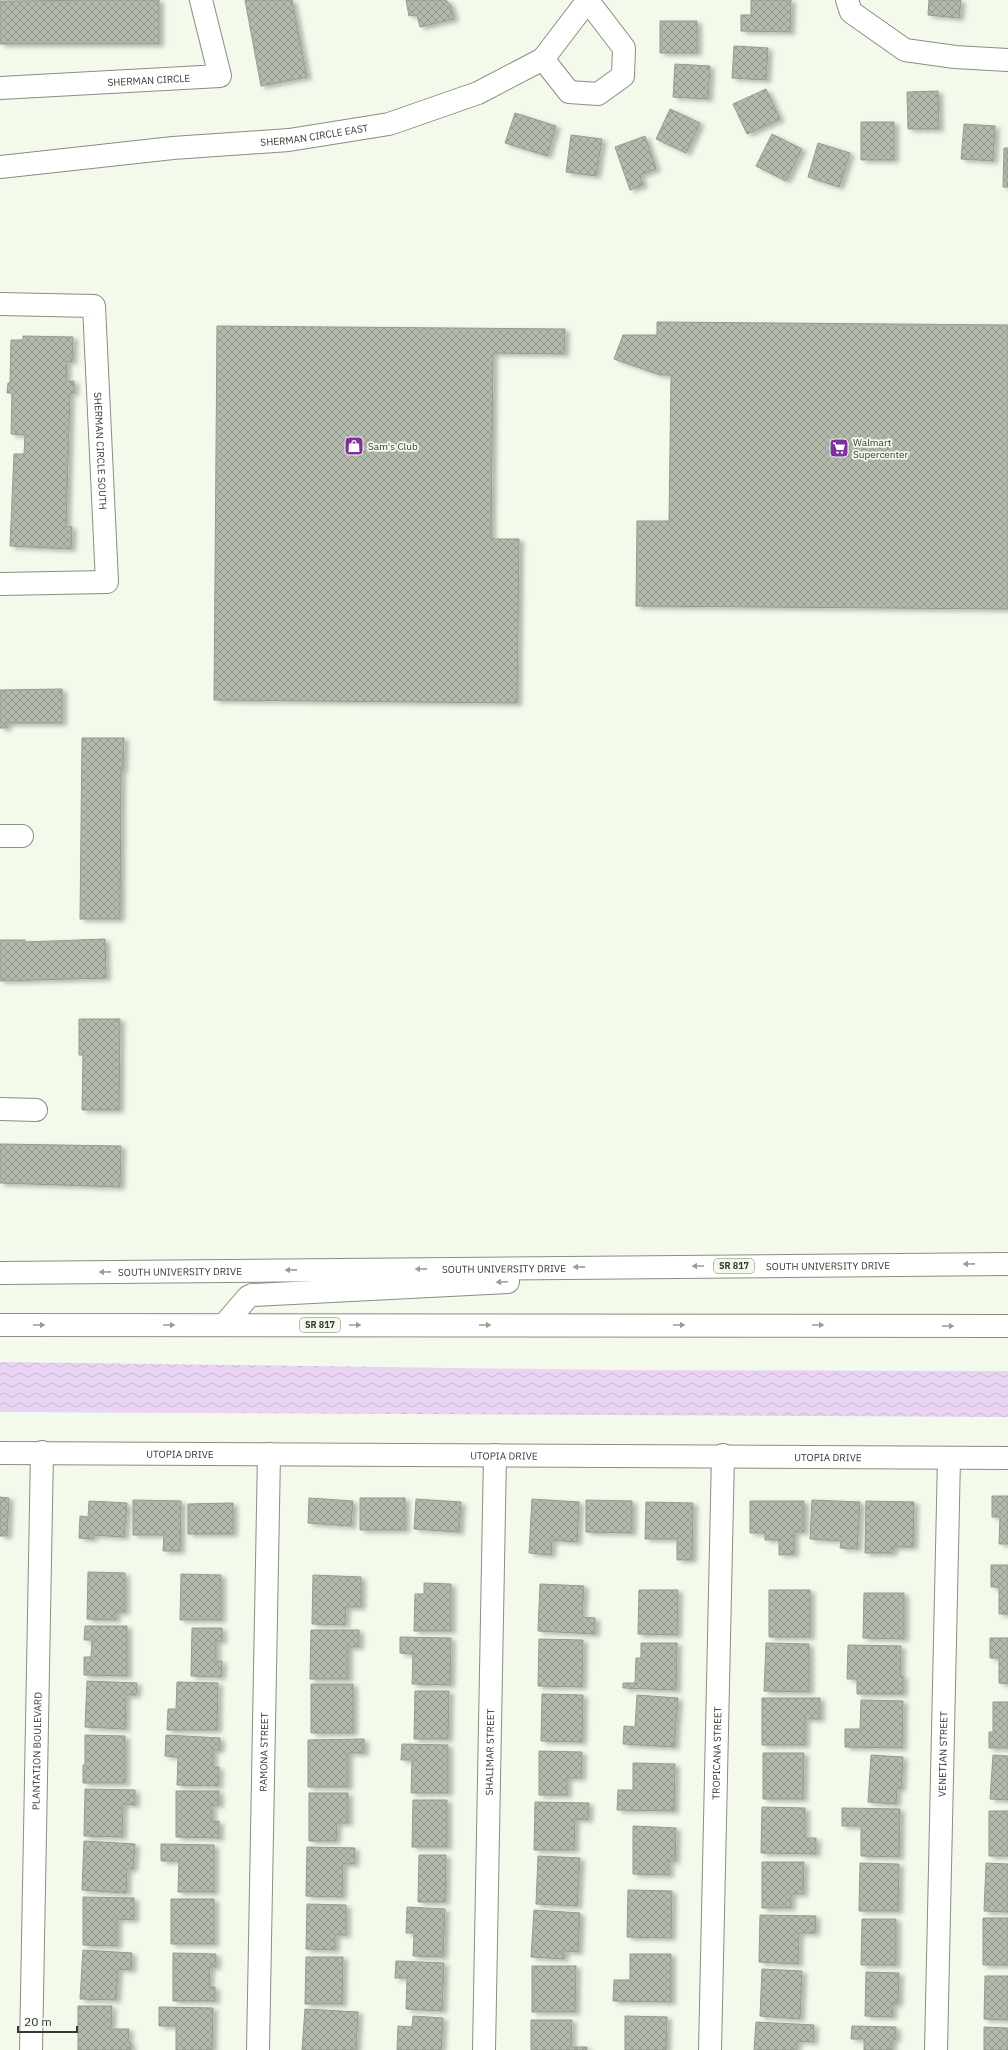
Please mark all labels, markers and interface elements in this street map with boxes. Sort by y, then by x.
street label: SHERMAN CIRCLE [107,72,191,89]
street label: SHERMAN CIRCLE EAST [260,121,369,149]
street label: SHERMAN CIRCLE SOUTH [91,392,110,510]
shop icon: Sam's Club [343,435,365,457]
place label: Walmart Supercenter [853,436,908,461]
supermarket icon: Walmart Supercenter [828,437,850,459]
place label: Sam's Club [368,440,418,453]
road number: SR 817 [714,1259,754,1273]
street label: SOUTH UNIVERSITY DRIVE [766,1259,890,1273]
one-way arrow [962,1261,975,1267]
street label: SOUTH UNIVERSITY DRIVE [442,1262,566,1276]
one-way arrow [691,1263,704,1269]
one-way arrow [572,1264,585,1270]
street label: SOUTH UNIVERSITY DRIVE [118,1265,242,1279]
one-way arrow [414,1266,427,1272]
one-way arrow [284,1267,297,1273]
one-way arrow [98,1269,111,1275]
one-way arrow [496,1279,508,1286]
road number: SR 817 [300,1318,340,1332]
one-way arrow [33,1322,46,1328]
one-way arrow [163,1322,176,1328]
one-way arrow [349,1322,362,1328]
one-way arrow [479,1322,492,1328]
one-way arrow [673,1322,686,1328]
one-way arrow [812,1322,825,1328]
one-way arrow [942,1323,955,1329]
street label: UTOPIA DRIVE [146,1448,214,1461]
street label: UTOPIA DRIVE [470,1449,538,1463]
street label: UTOPIA DRIVE [794,1451,862,1464]
street label: PLANTATION BOULEVARD [29,1692,45,1810]
street label: TROPICANA STREET [709,1706,725,1800]
street label: SHALIMAR STREET [483,1708,497,1796]
street label: VENETIAN STREET [936,1711,950,1797]
street label: RAMONA STREET [257,1712,271,1792]
scale bar [18,2008,77,2034]
text: 20 m [24,2014,52,2029]

